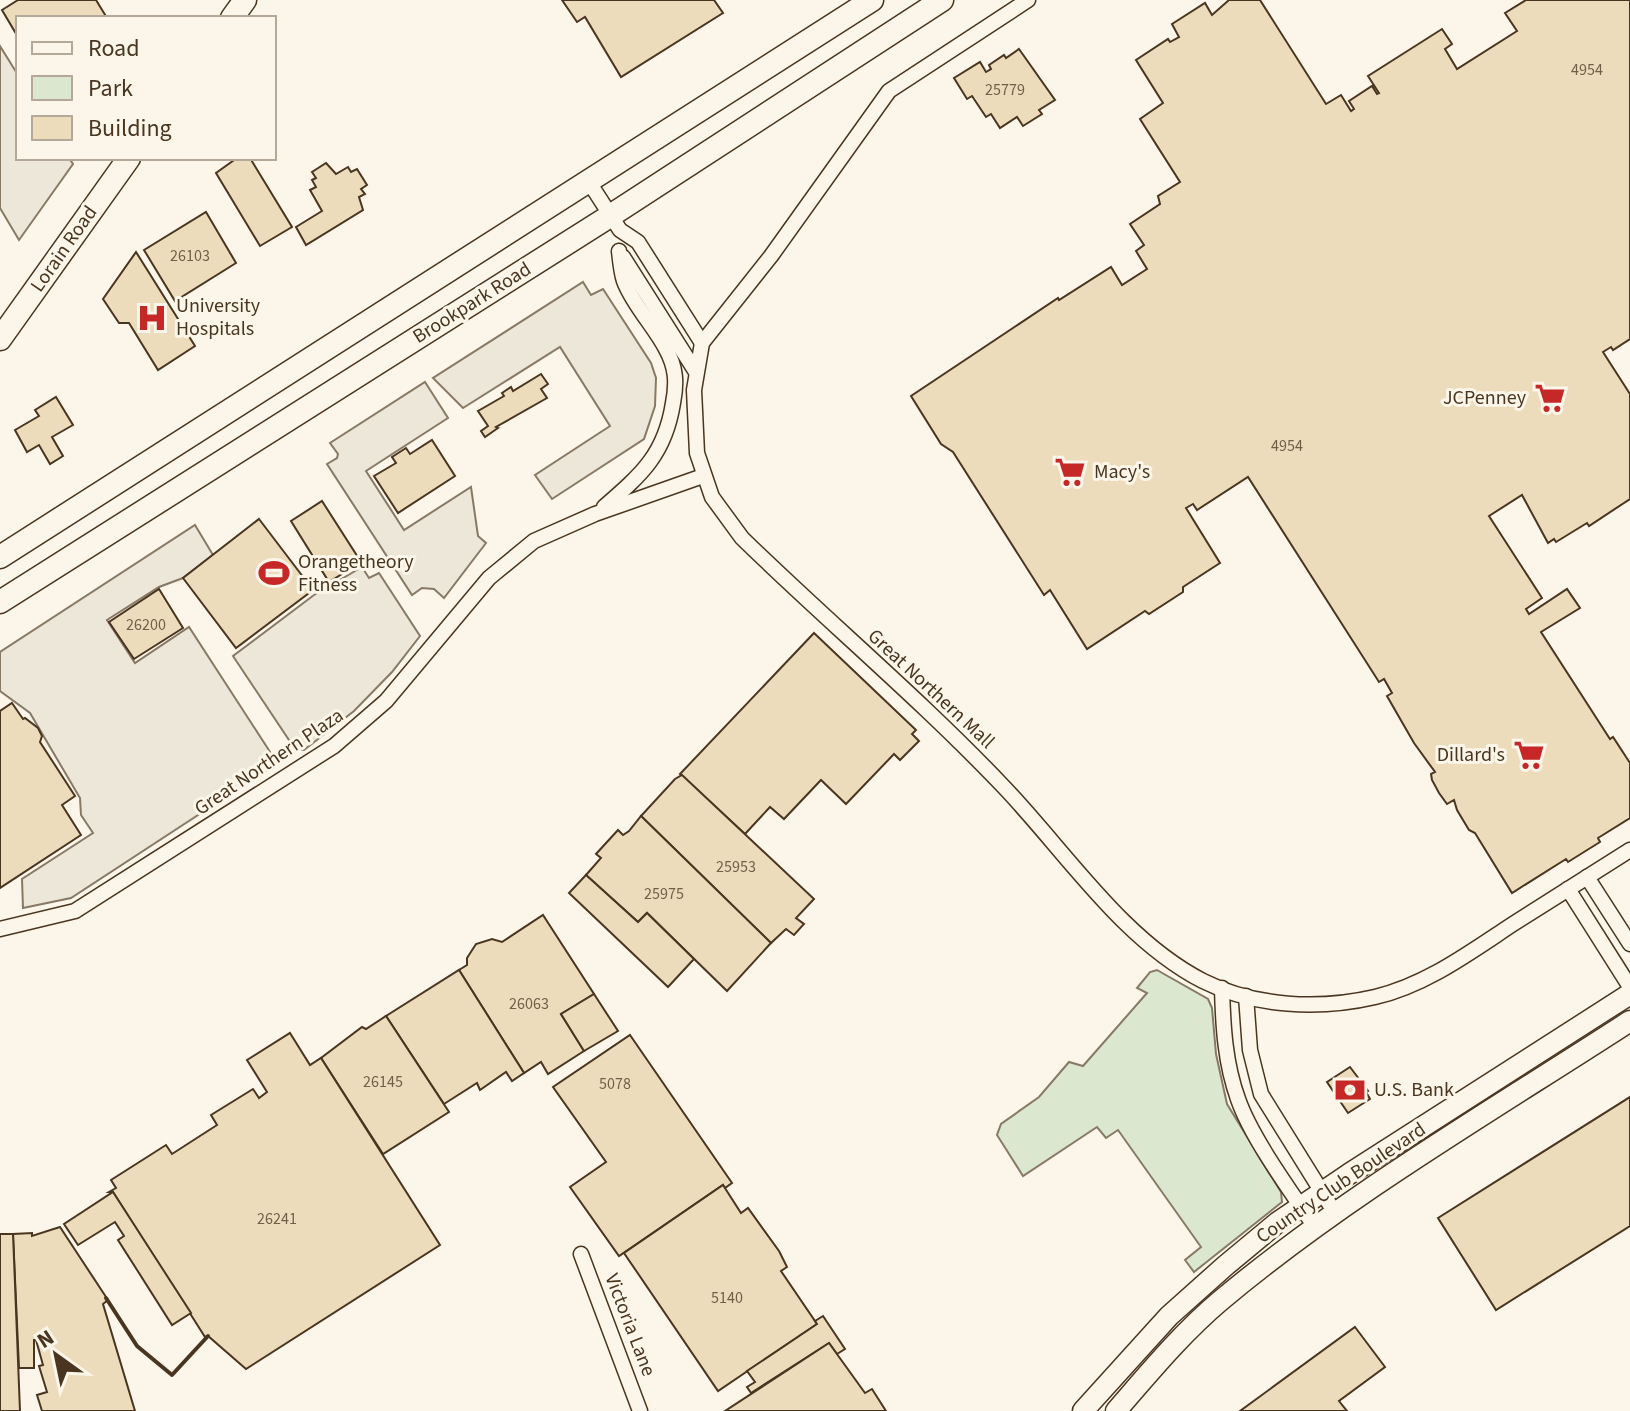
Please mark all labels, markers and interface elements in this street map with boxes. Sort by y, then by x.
legend [16,16,276,160]
text: Road [88,31,140,66]
house number: 4954 [1571,59,1603,81]
text: Park [88,71,133,106]
house number: 25779 [985,79,1025,101]
text: Building [88,111,172,146]
street label: Lorain Road [24,200,104,298]
house number: 26103 [170,245,210,267]
street label: Brookpark Road [407,255,537,351]
place label: University Hospitals [176,292,261,343]
hospital icon: University Hospitals [135,301,169,335]
supermarket icon: JCPenney [1533,381,1567,415]
place label: JCPenney [1443,384,1527,412]
house number: 4954 [1271,435,1303,457]
supermarket icon: Macy's [1053,455,1087,489]
place label: Macy's [1094,458,1150,486]
place label: Orangetheory Fitness [298,548,414,599]
sports icon: Orangetheory Fitness [257,556,291,590]
house number: 26200 [126,614,166,636]
street label: Great Northern Mall [861,623,1001,755]
street label: Great Northern Plaza [189,702,349,822]
supermarket icon: Dillard's [1512,738,1546,772]
place label: Dillard's [1437,741,1505,769]
house number: 25953 [716,856,756,878]
house number: 25975 [644,883,684,905]
house number: 26063 [509,993,549,1015]
house number: 26145 [363,1071,403,1093]
house number: 5078 [599,1073,631,1095]
bank icon: U.S. Bank [1333,1073,1367,1107]
place label: U.S. Bank [1374,1076,1454,1104]
street label: Country Club Boulevard [1250,1116,1432,1250]
house number: 26241 [257,1208,297,1230]
street label: Victoria Lane [598,1270,662,1381]
house number: 5140 [711,1287,743,1309]
north arrow [16,1315,96,1395]
text: N [31,1322,61,1356]

